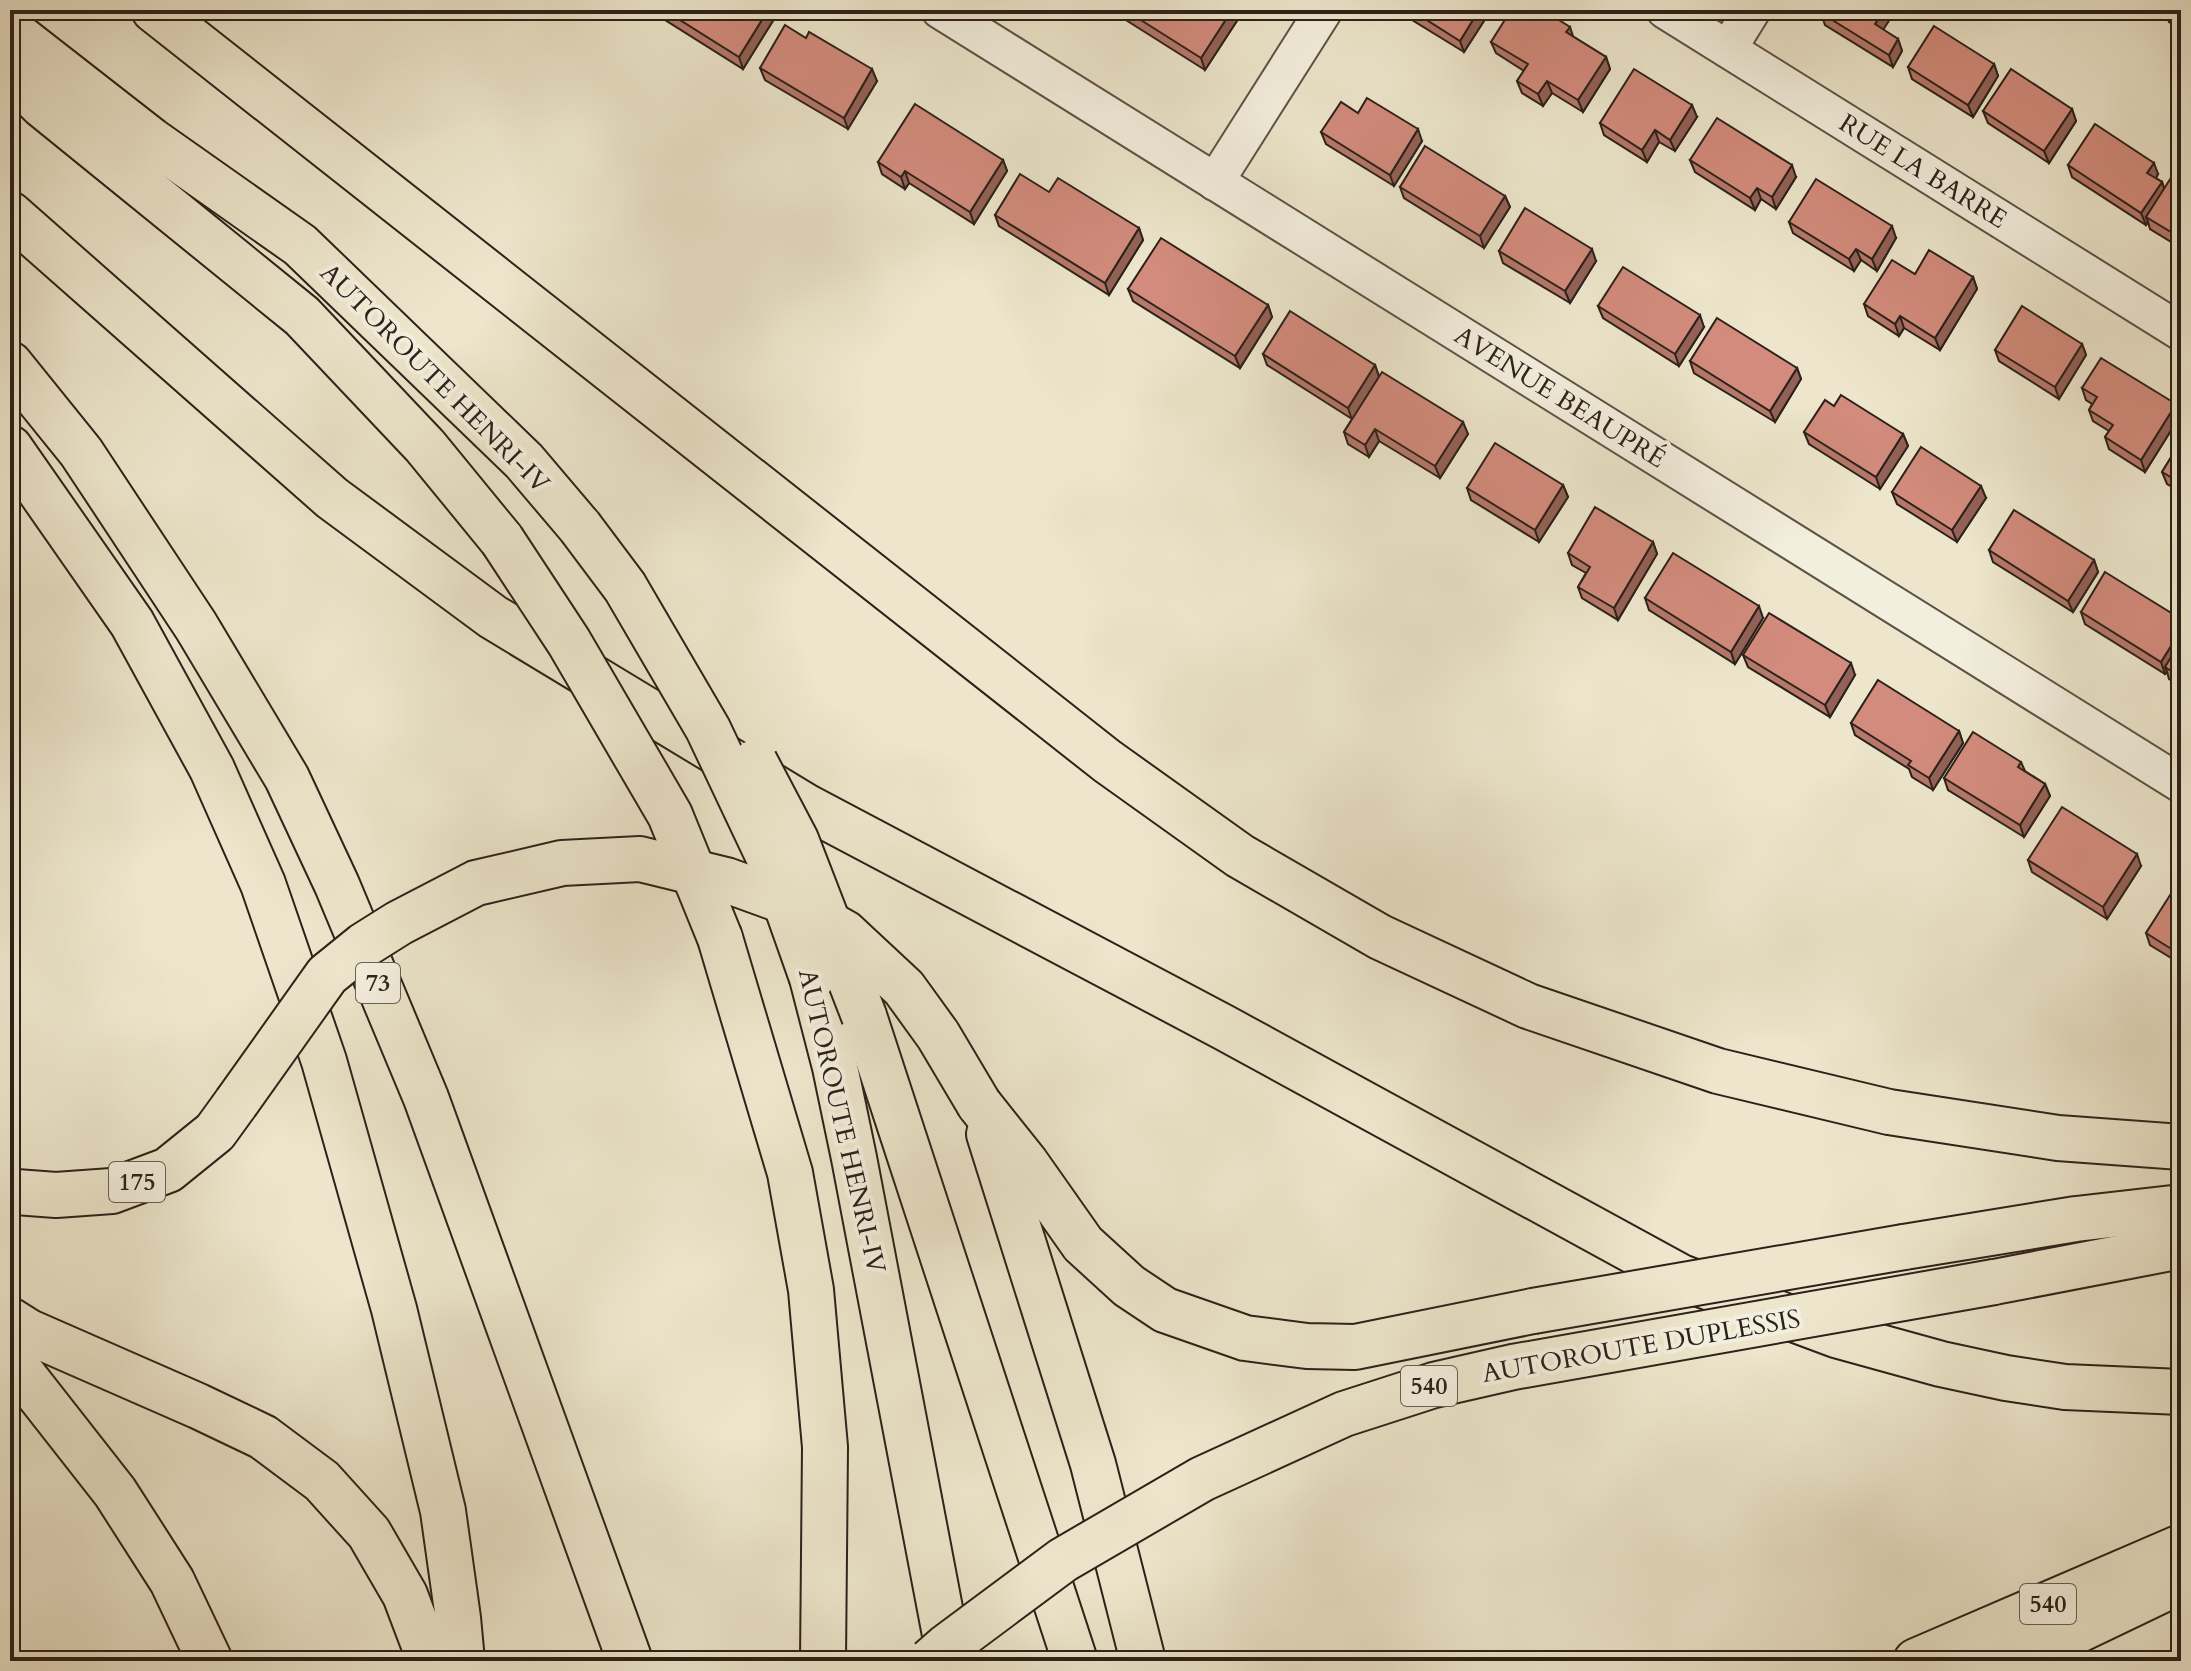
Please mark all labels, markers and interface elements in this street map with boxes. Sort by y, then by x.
street label: RUE LA BARRE [1832,105,2014,237]
street label: AUTOROUTE HENRI-IV [312,255,558,501]
street label: AVENUE BEAUPRÉ [1448,318,1672,476]
road number: 73 [356,963,400,1003]
street label: AUTOROUTE HENRI-IV [790,965,894,1278]
road number: 175 [109,1162,165,1202]
street label: AUTOROUTE DUPLESSIS [1479,1301,1803,1391]
road number: 540 [1401,1366,1457,1406]
road number: 540 [2020,1584,2076,1624]

